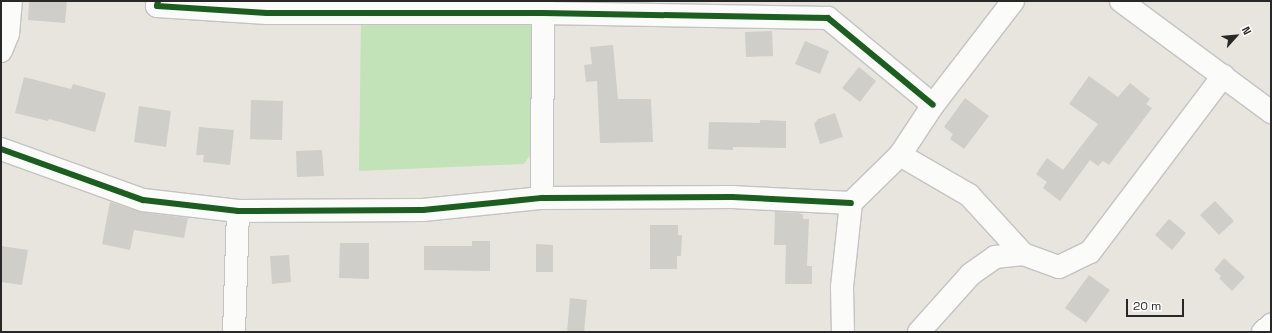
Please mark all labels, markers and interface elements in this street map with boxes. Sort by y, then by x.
north arrow [1216,16,1256,56]
text: N [1239,24,1255,37]
scale bar [1128,291,1186,317]
text: 20 m [1133,298,1161,314]

